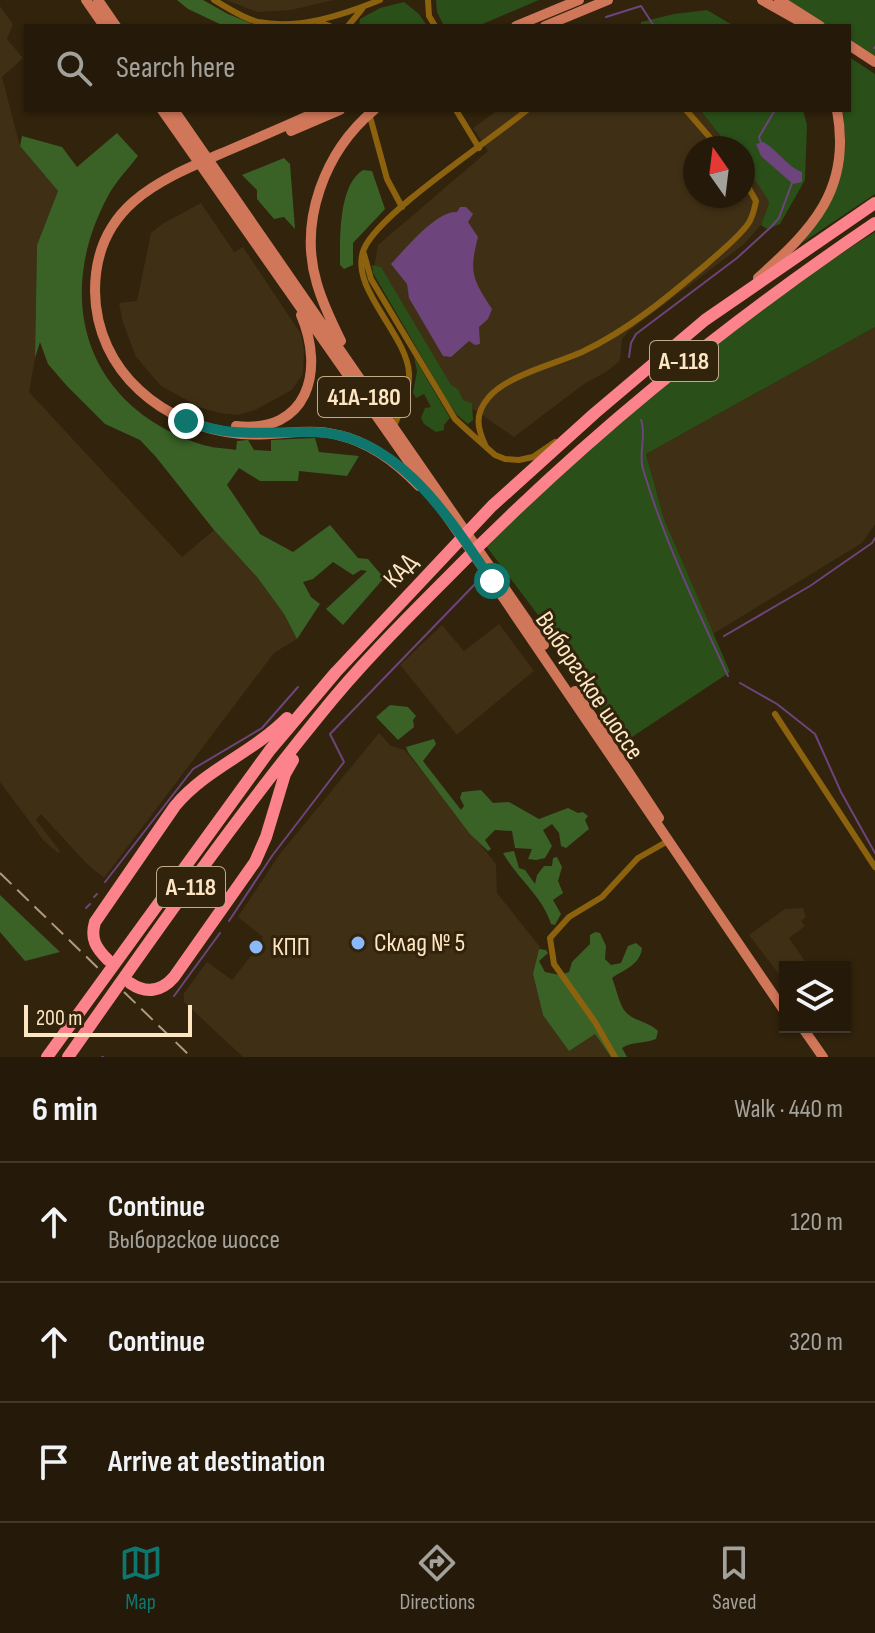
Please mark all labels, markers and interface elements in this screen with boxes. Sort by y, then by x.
search box [24,24,851,112]
icon: search [52,46,96,90]
text: Search here [116,50,235,86]
north arrow [683,136,755,208]
road number: А-118 [650,341,718,381]
road number: 41А-180 [318,377,410,417]
route end [168,403,204,439]
street label: КАД [377,547,425,595]
route start [474,563,510,599]
street label: Выборгское шоссе [528,606,650,766]
road number: А-118 [157,867,225,907]
place label: Склад № 5 [374,928,465,959]
place label: КПП [272,932,310,963]
marker: Склад № 5 [349,934,367,952]
marker: КПП [247,938,265,956]
map controls [779,961,851,1033]
button: layers [779,961,851,1033]
scale bar [24,1001,192,1037]
text: 200 m [36,1005,82,1032]
text: 6 min [32,1089,98,1130]
text: Walk · 440 m [734,1094,843,1125]
text: Continue [108,1189,205,1225]
icon: ahead [32,1200,76,1244]
text: 120 m [790,1207,843,1238]
text: Выборгское шоссе [108,1225,280,1256]
icon: ahead [32,1320,76,1364]
text: Continue [108,1324,205,1360]
text: 320 m [789,1327,843,1358]
icon: arrive [32,1440,76,1484]
text: Arrive at destination [108,1444,325,1480]
tab: Map [119,1541,163,1616]
tab: Directions [400,1541,475,1616]
tab: Saved [712,1541,756,1616]

